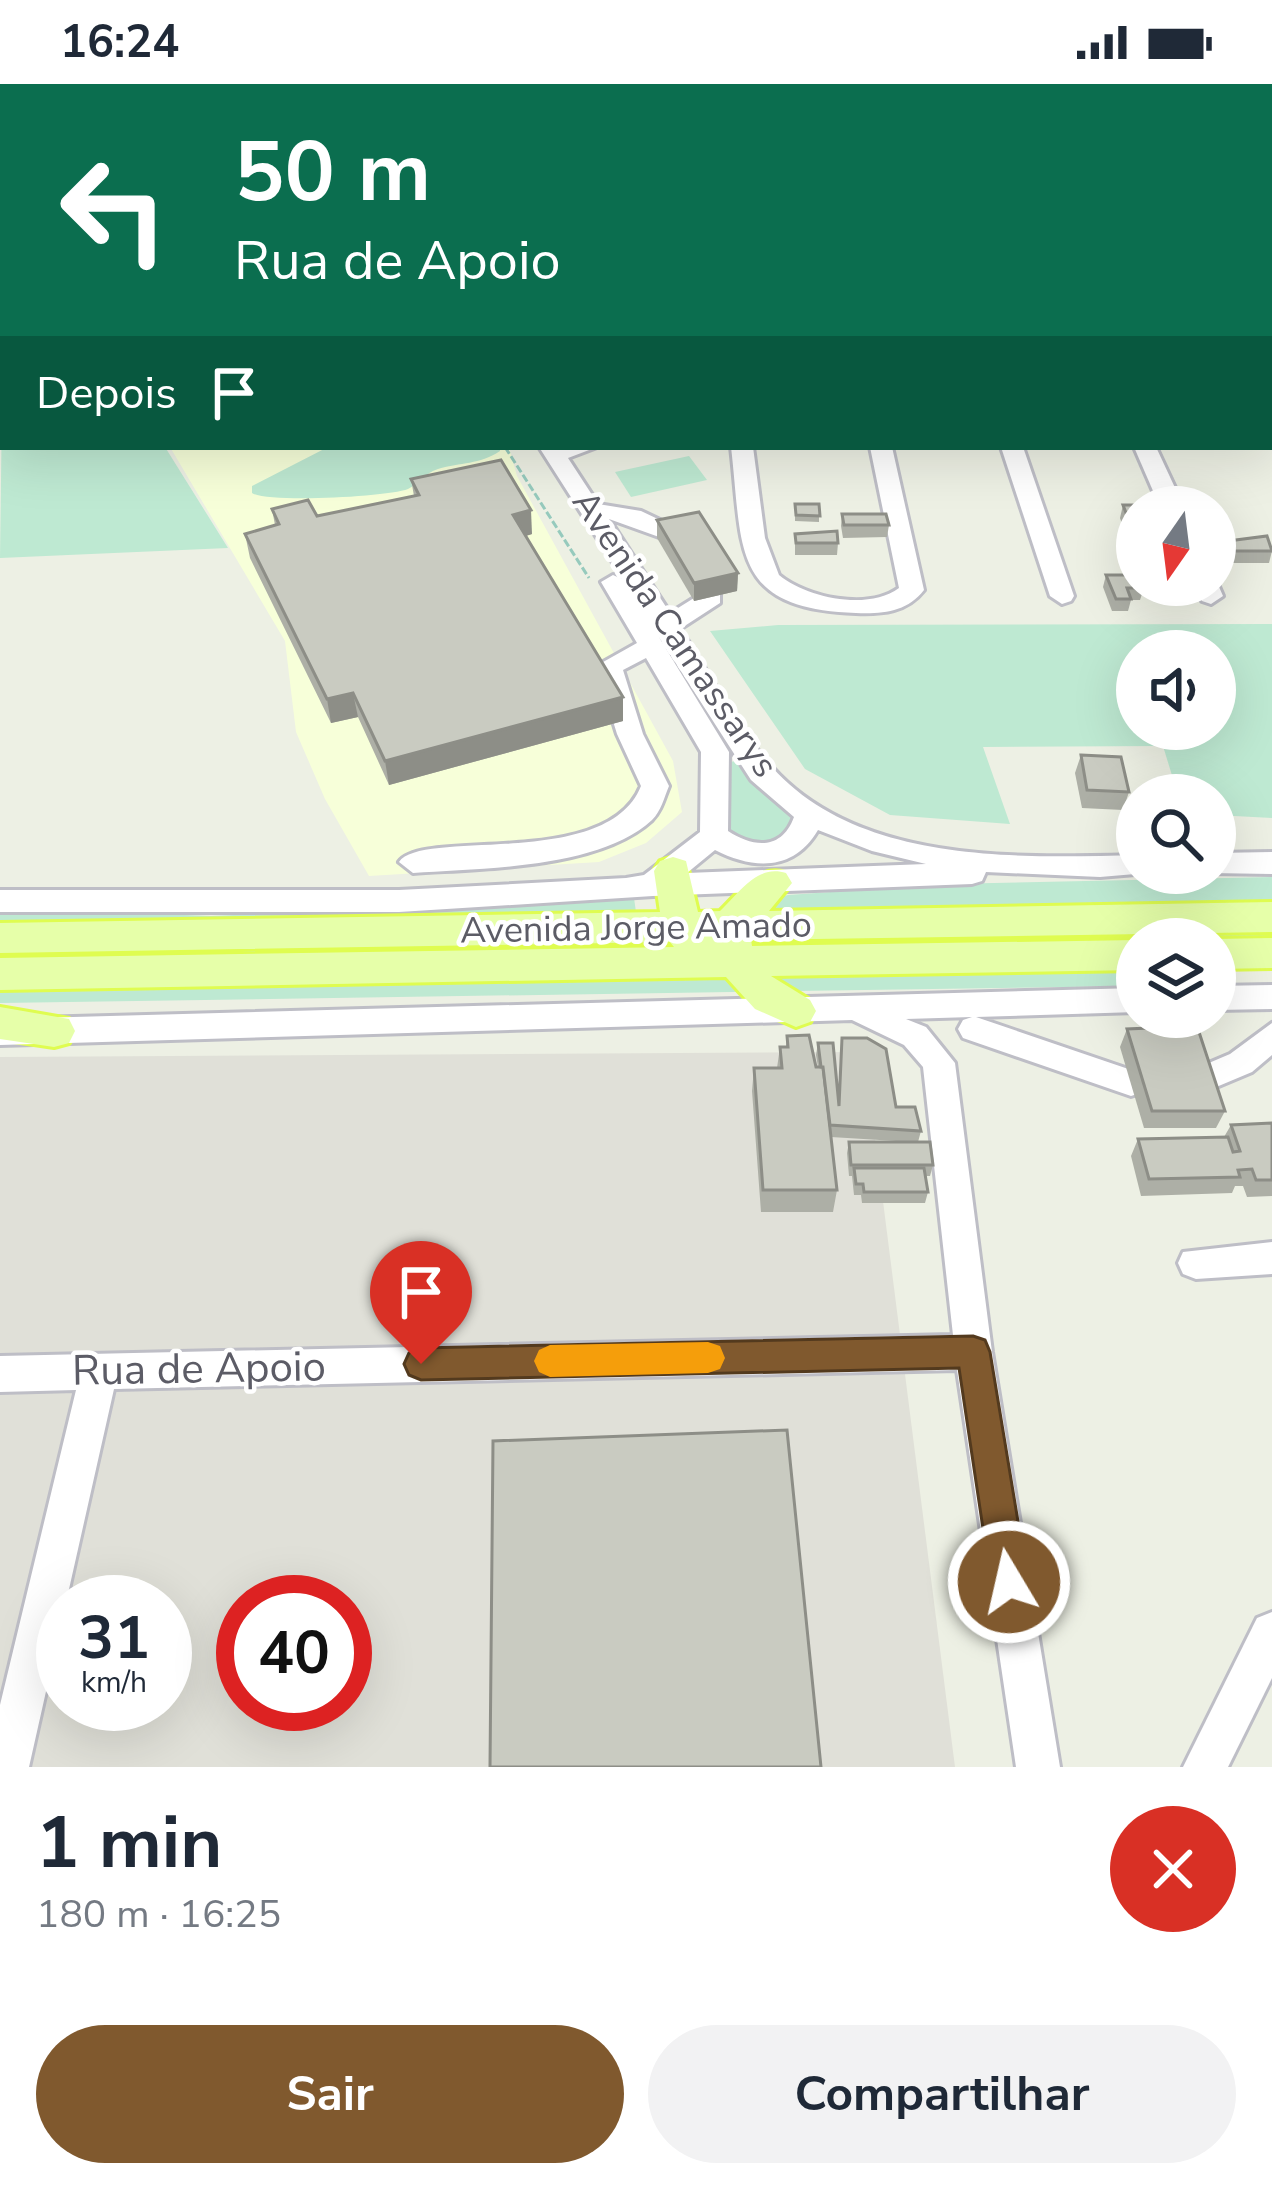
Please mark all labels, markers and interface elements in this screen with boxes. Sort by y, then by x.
text: 16:24 [60,12,179,73]
text: 50 m [234,115,431,230]
icon: left [36,132,192,288]
text: Rua de Apoio [234,224,560,298]
icon: arrive [201,360,267,426]
text: Depois [36,363,177,424]
street label: Avenida Camassarys [561,481,789,787]
north arrow [1116,486,1236,606]
map controls [1116,486,1236,1038]
button: sound [1116,630,1236,750]
button: search [1116,774,1236,894]
street label: Avenida Jorge Amado [460,900,812,956]
button: layers [1116,918,1236,1038]
pin [370,1241,472,1364]
icon: arrive [388,1259,454,1325]
street label: Rua de Apoio [72,1338,326,1400]
position arrow [946,1519,1072,1645]
speed limit sign: 40 [216,1575,372,1731]
text: 31 [78,1597,150,1679]
text: km/h [81,1662,147,1703]
text: 1 min [36,1794,222,1892]
button: close [1110,1806,1236,1932]
text: 180 m · 16:25 [36,1888,281,1941]
button: Sair [36,2025,624,2163]
button: Compartilhar [648,2025,1236,2163]

